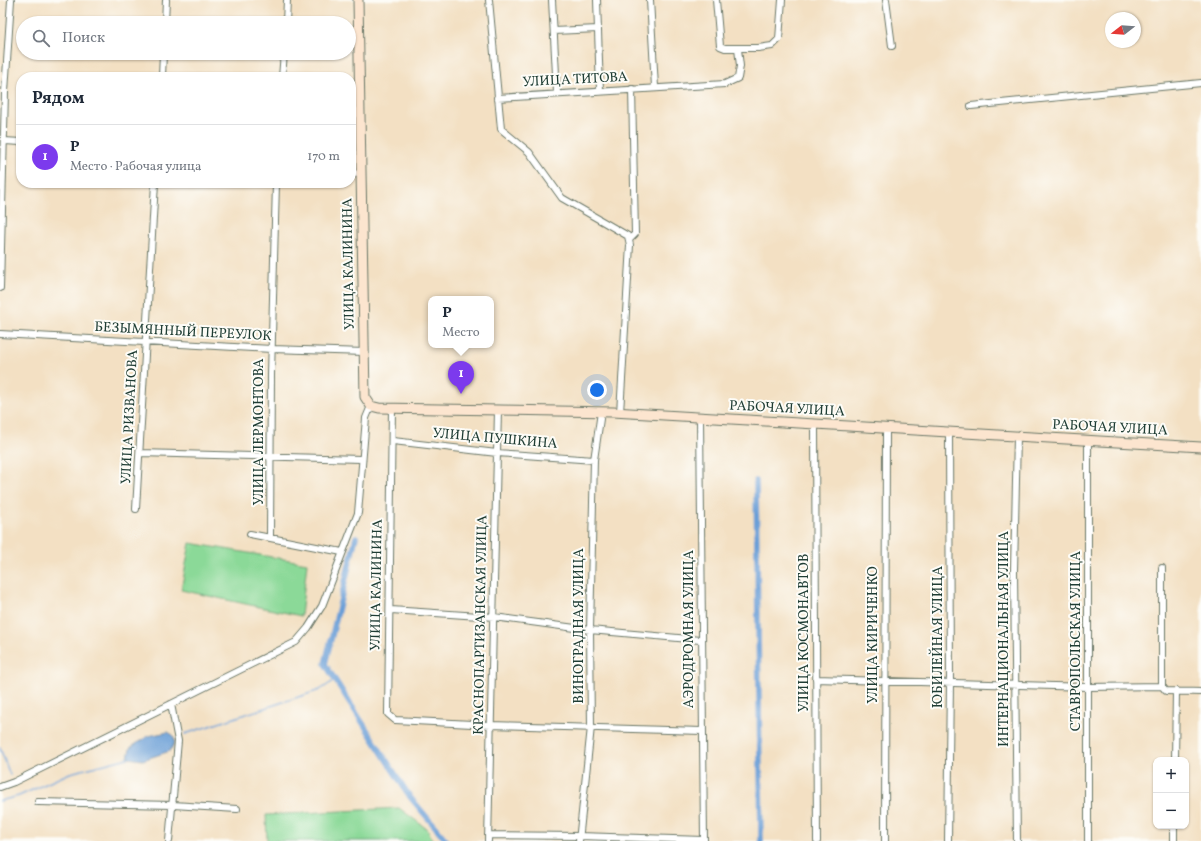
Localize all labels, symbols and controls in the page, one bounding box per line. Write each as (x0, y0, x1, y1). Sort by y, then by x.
north arrow (1105, 12, 1141, 48)
search box (16, 16, 356, 60)
icon: search (30, 27, 52, 49)
text: Поиск (62, 28, 105, 49)
street label: УЛИЦА ТИТОВА (522, 68, 628, 92)
text: Рядом (32, 87, 85, 110)
text: Р (70, 137, 80, 158)
text: 1 (42, 148, 48, 166)
text: 170 m (307, 148, 340, 166)
text: Место · Рабочая улица (70, 158, 202, 176)
street label: УЛИЦА КАЛИНИНА (338, 198, 360, 330)
popup (428, 296, 494, 348)
text: Р (442, 303, 452, 324)
street label: БЕЗЫМЯННЫЙ ПЕРЕУЛОК (94, 317, 273, 346)
text: Место (442, 324, 480, 342)
street label: УЛИЦА РИЗВАНОВА (117, 349, 143, 485)
street label: УЛИЦА ЛЕРМОНТОВА (250, 358, 269, 506)
pin: 1 (448, 361, 474, 394)
your location (587, 380, 607, 400)
street label: РАБОЧАЯ УЛИЦА (729, 396, 845, 422)
street label: РАБОЧАЯ УЛИЦА (1052, 415, 1168, 441)
street label: УЛИЦА ПУШКИНА (432, 424, 558, 454)
street label: КРАСНОПАРТИЗАНСКАЯ УЛИЦА (470, 515, 492, 735)
street label: УЛИЦА КАЛИНИНА (366, 519, 388, 651)
street label: ИНТЕРНАЦИОНАЛЬНАЯ УЛИЦА (995, 531, 1014, 747)
street label: ВИНОГРАДНАЯ УЛИЦА (570, 548, 589, 704)
street label: АЭРОДРОМНАЯ УЛИЦА (680, 550, 699, 708)
street label: СТАВРОПОЛЬСКАЯ УЛИЦА (1067, 551, 1086, 731)
street label: УЛИЦА КОСМОНАВТОВ (795, 554, 814, 712)
street label: УЛИЦА КИРИЧЕНКО (864, 566, 883, 704)
street label: ЮБИЛЕЙНАЯ УЛИЦА (928, 566, 948, 708)
map controls (1153, 757, 1189, 829)
button: + (1153, 757, 1189, 793)
button: − (1153, 793, 1189, 829)

